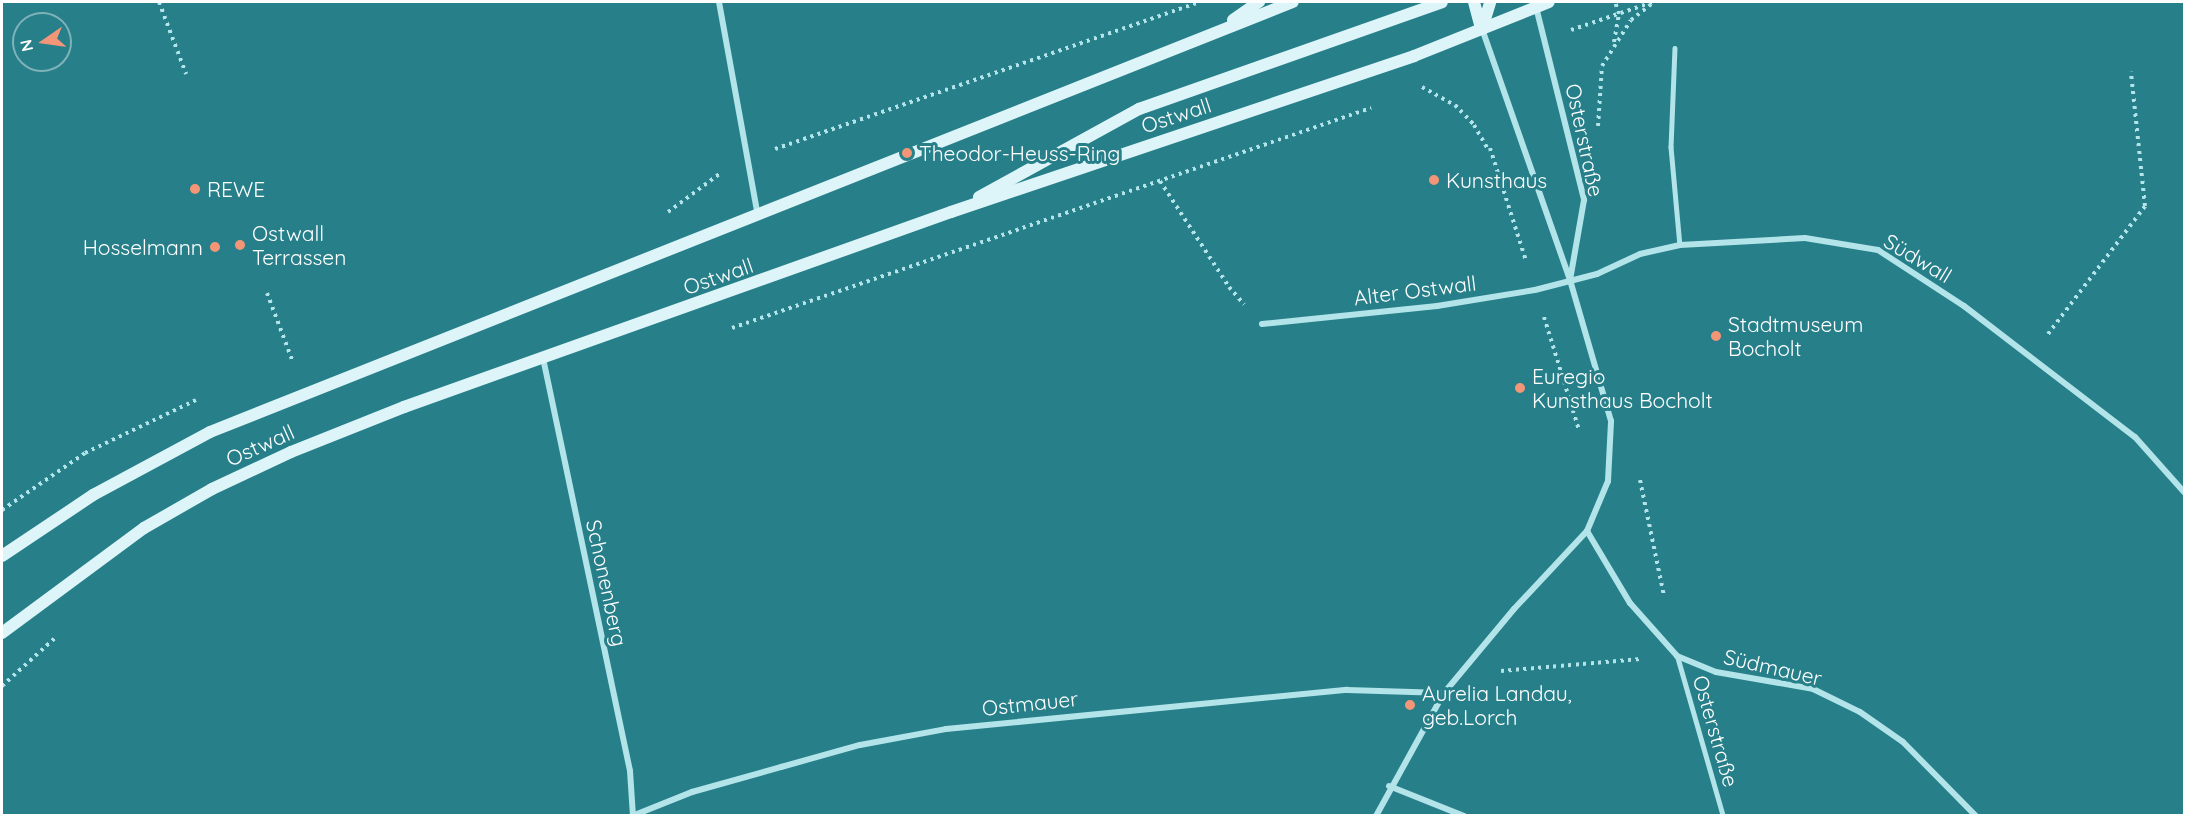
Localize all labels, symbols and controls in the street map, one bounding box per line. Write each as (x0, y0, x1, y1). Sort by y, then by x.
north arrow (12, 12, 72, 72)
text: N (15, 38, 37, 54)
street label: Osterstraße (1561, 81, 1609, 199)
street label: Ostwall (1138, 92, 1214, 138)
place label: Theodor-Heuss-Ring (919, 140, 1120, 166)
marker: Theodor-Heuss-Ring (900, 146, 914, 160)
place label: Kunsthaus (1446, 167, 1547, 193)
marker: Kunsthaus (1427, 173, 1441, 187)
place label: REWE (207, 176, 265, 202)
marker: REWE (188, 182, 202, 196)
place label: Ostwall Terrassen (252, 220, 346, 270)
street label: Südwall (1879, 228, 1957, 288)
place label: Hosselmann (83, 234, 203, 260)
marker: Ostwall Terrassen (233, 238, 247, 252)
marker: Hosselmann (208, 240, 222, 254)
street label: Ostwall (680, 252, 756, 300)
street label: Alter Ostwall (1352, 270, 1478, 310)
place label: Stadtmuseum Bocholt (1728, 311, 1863, 361)
marker: Stadtmuseum Bocholt (1709, 329, 1723, 343)
place label: Euregio Kunsthaus Bocholt (1532, 363, 1713, 413)
marker: Euregio Kunsthaus Bocholt (1513, 381, 1527, 395)
street label: Ostwall (222, 419, 298, 471)
street label: Schonenberg (581, 517, 633, 649)
street label: Südmauer (1721, 643, 1825, 691)
street label: Osterstraße (1688, 672, 1744, 790)
place label: Aurelia Landau, geb.Lorch (1422, 680, 1572, 730)
street label: Ostmauer (981, 685, 1079, 721)
marker: Aurelia Landau, geb.Lorch (1403, 698, 1417, 712)

